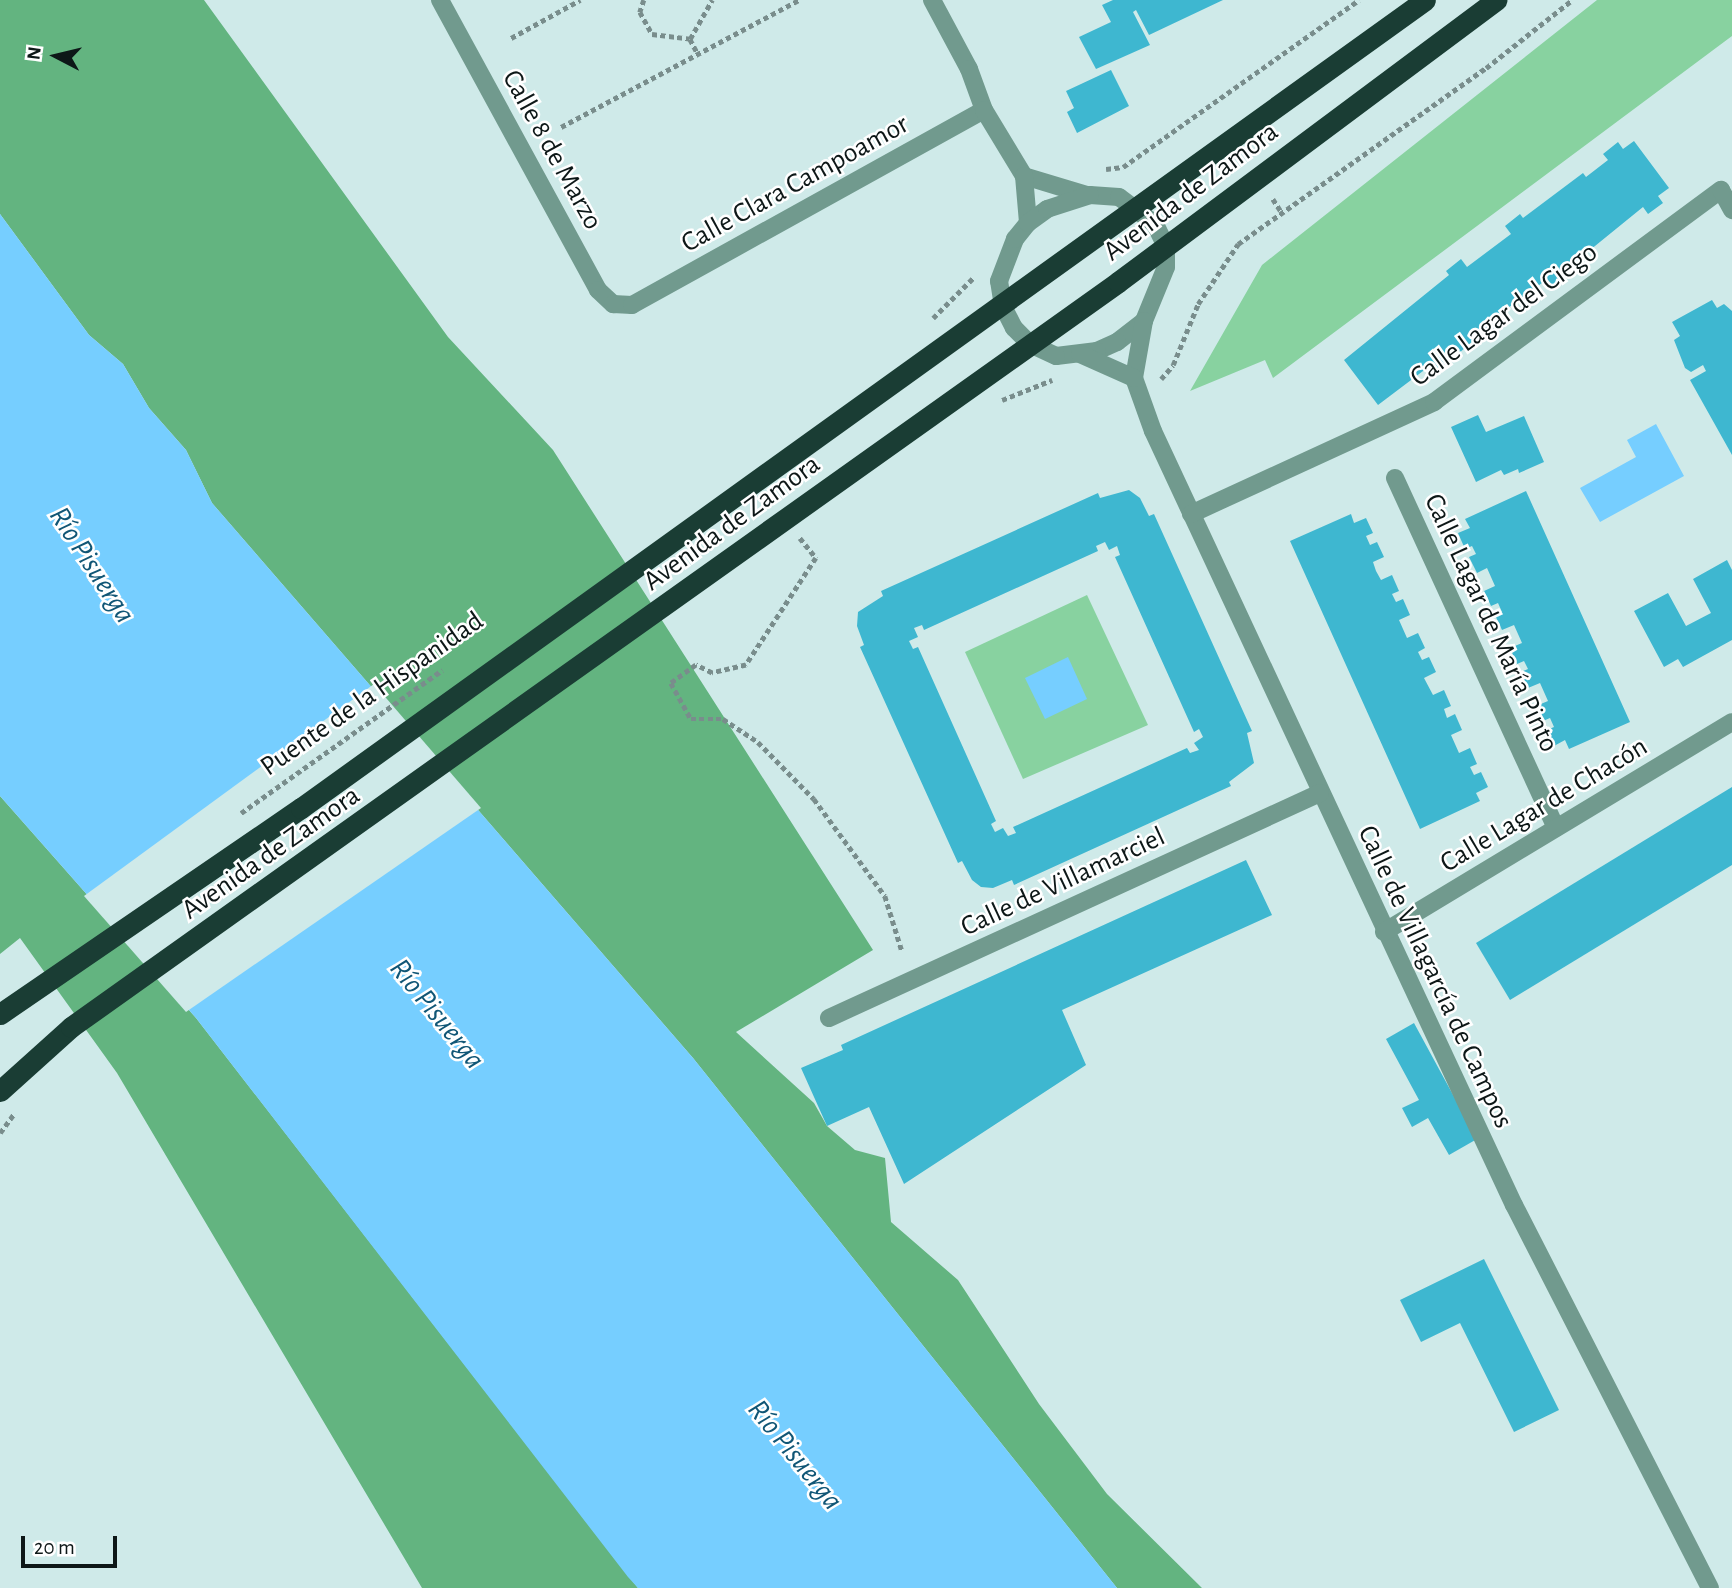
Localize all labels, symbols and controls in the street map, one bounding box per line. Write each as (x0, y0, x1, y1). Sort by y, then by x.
north arrow (21, 21, 91, 91)
text: N (24, 46, 45, 61)
street label: Calle 8 de Marzo (494, 64, 610, 236)
street label: Calle Clara Campoamor (676, 108, 914, 260)
street label: Avenida de Zamora (1097, 115, 1285, 269)
street label: Calle Lagar del Ciego (1404, 236, 1604, 394)
street label: Avenida de Zamora (637, 448, 827, 598)
street label: Calle Lagar de María Pinto (1416, 489, 1566, 757)
water label: Río Pisuerga (41, 500, 143, 630)
street label: Puente de la Hispanidad (254, 604, 490, 784)
street label: Calle Lagar de Chacón (1434, 730, 1654, 880)
street label: Avenida de Zamora (175, 779, 367, 927)
street label: Calle de Villamarciel (956, 820, 1170, 944)
street label: Calle de Villagarcía de Campos (1350, 820, 1520, 1134)
water label: Río Pisuerga (382, 951, 492, 1077)
water label: Río Pisuerga (740, 1392, 850, 1518)
scale bar (24, 1522, 121, 1566)
text: 20 m (34, 1537, 75, 1558)

